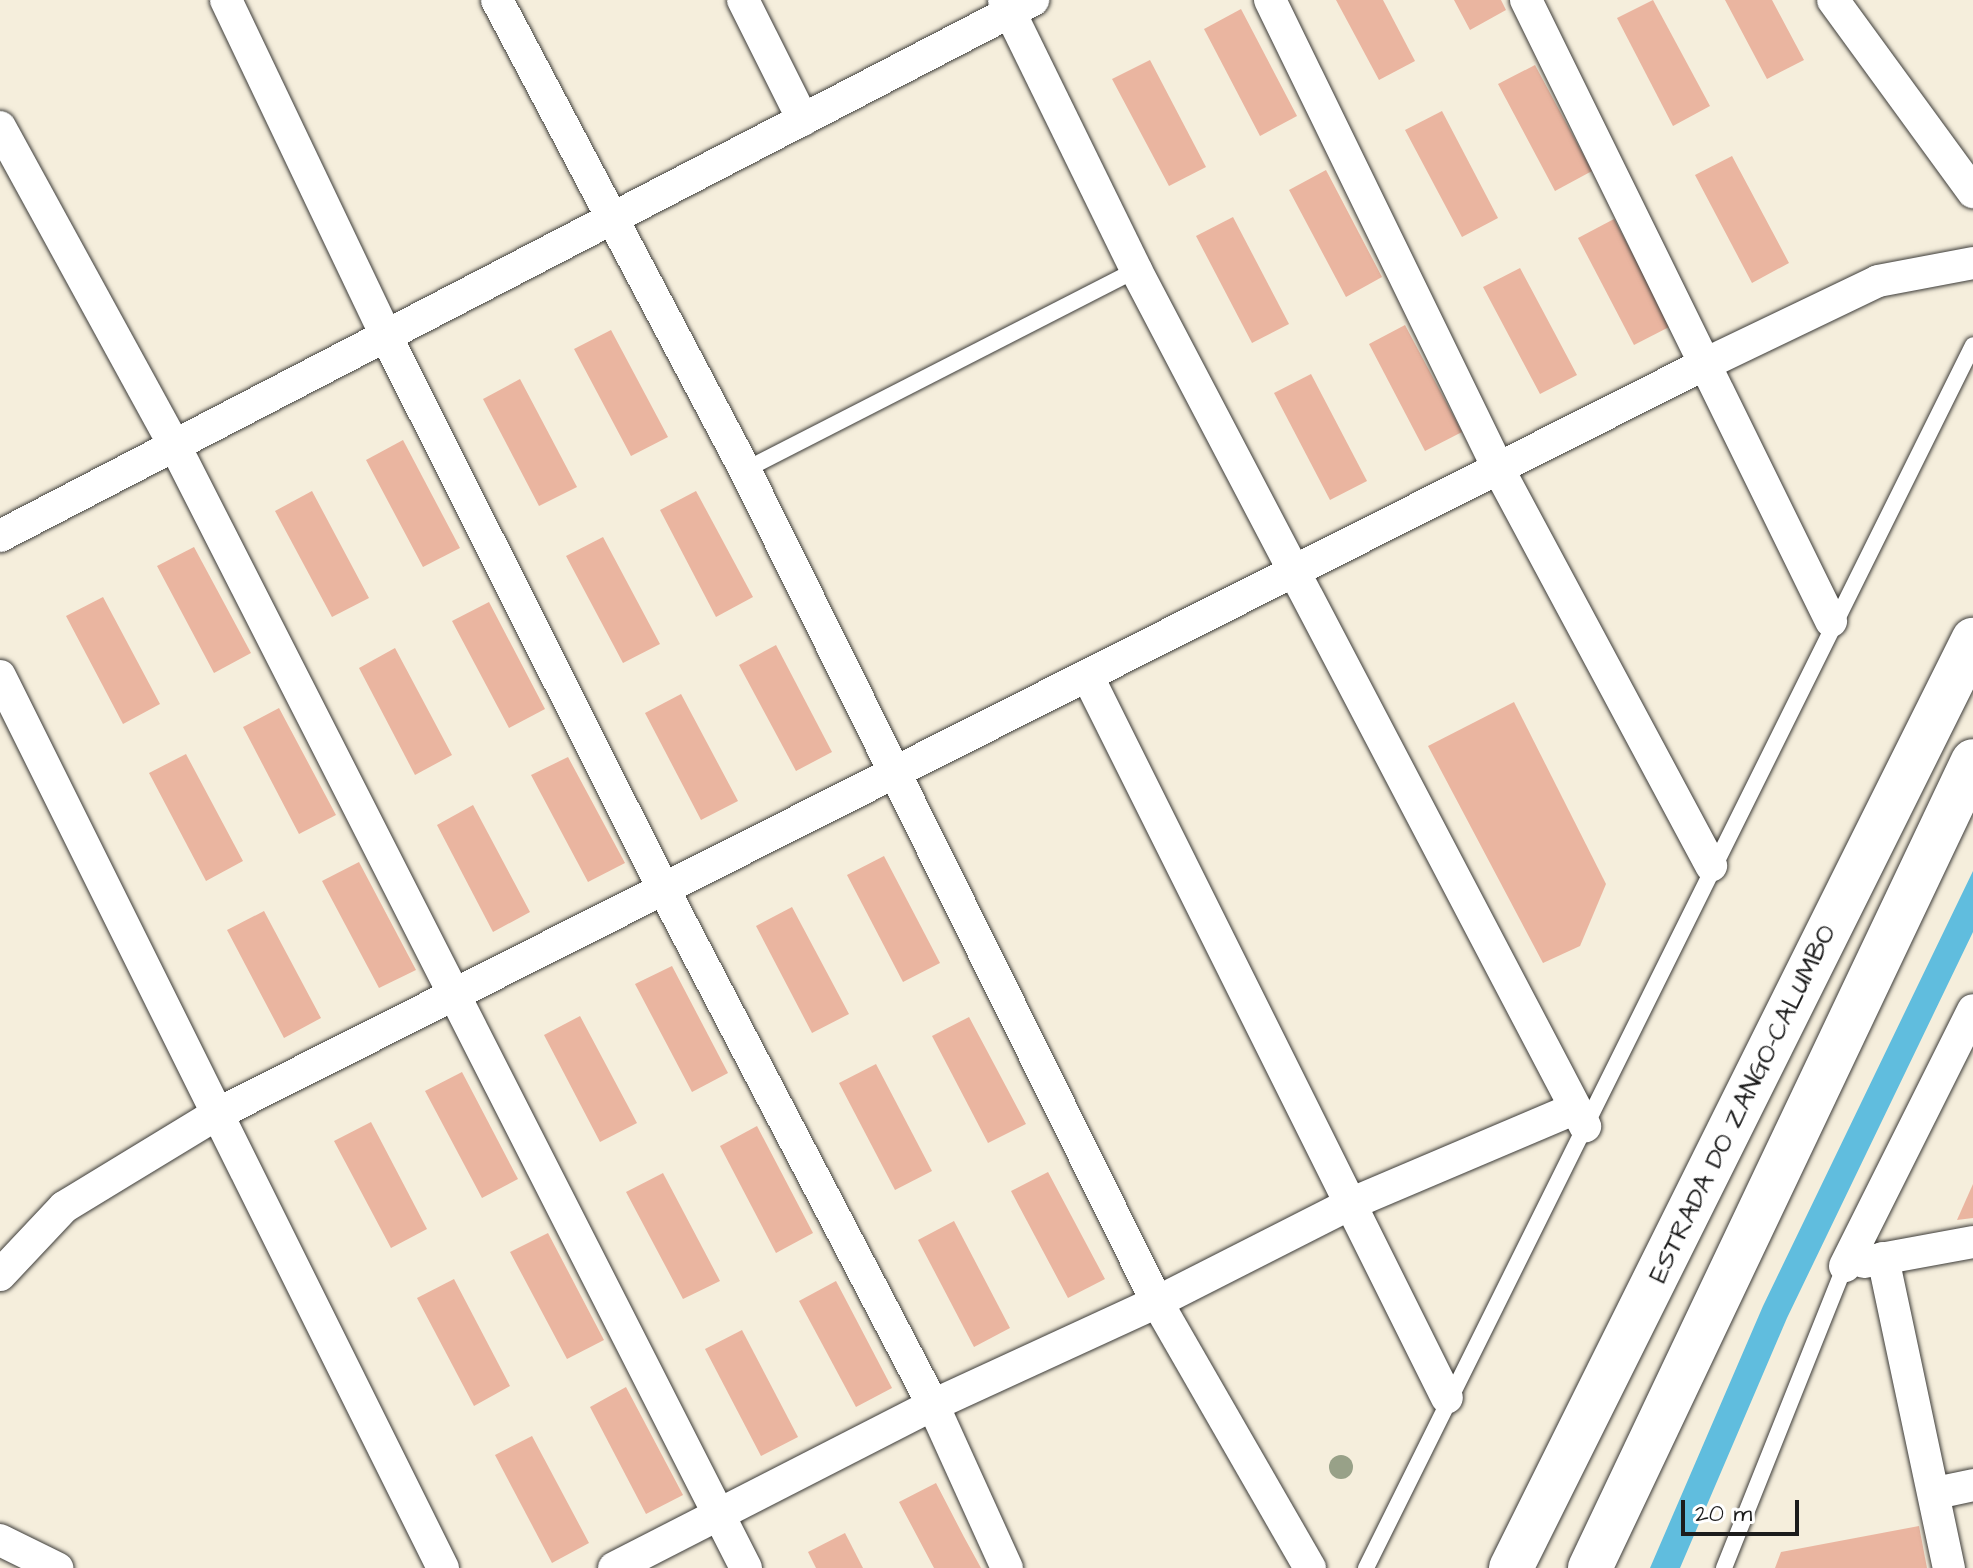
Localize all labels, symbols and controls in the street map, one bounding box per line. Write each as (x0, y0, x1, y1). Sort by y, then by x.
street label: ESTRADA DO ZANGO-CALUMBO (1643, 920, 1843, 1288)
scale bar (1685, 1484, 1803, 1534)
text: 20 m (1695, 1497, 1752, 1531)

